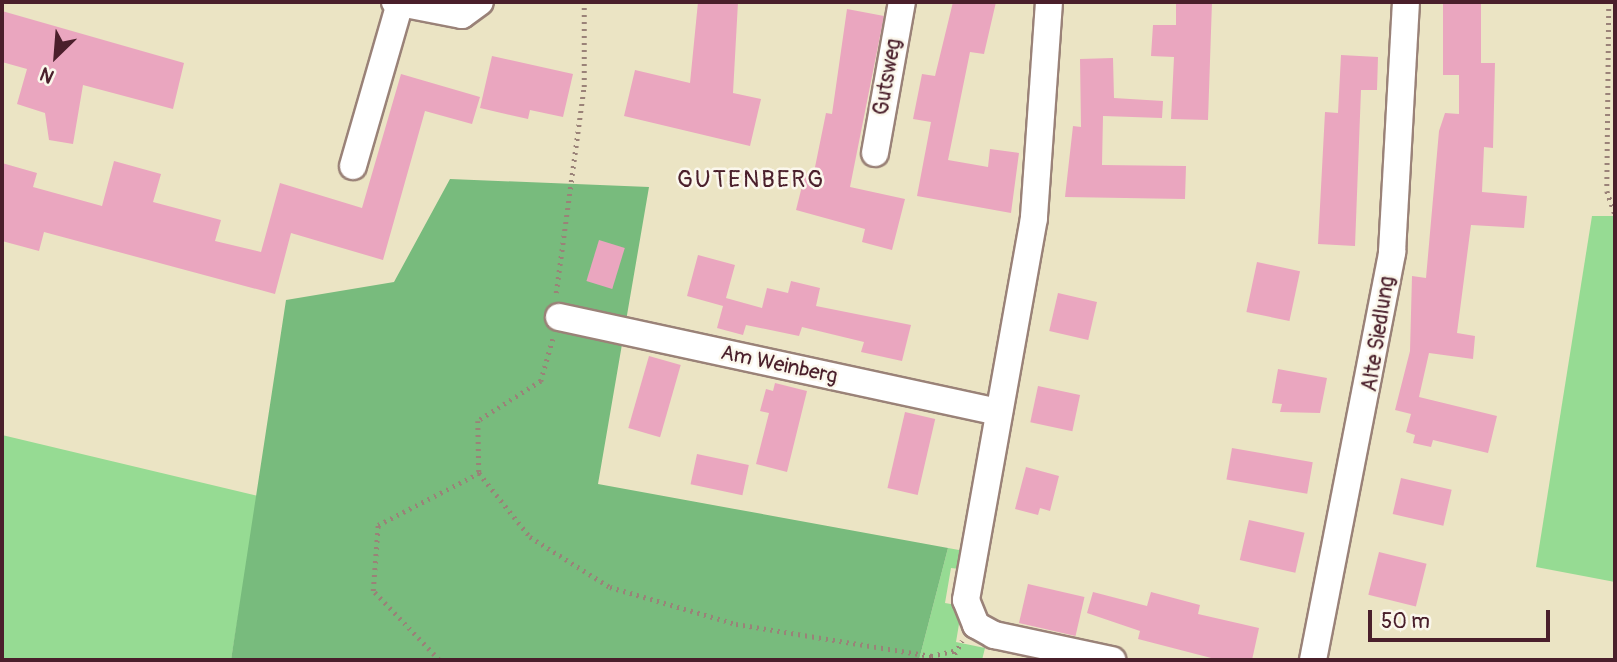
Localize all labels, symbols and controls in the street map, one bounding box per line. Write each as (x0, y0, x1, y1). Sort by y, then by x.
north arrow (21, 21, 91, 91)
street label: Gutsweg (869, 37, 907, 117)
text: N (36, 61, 58, 89)
district label: GUTENBERG (678, 166, 824, 194)
street label: Alte Siedlung (1357, 274, 1401, 394)
street label: Am Weinberg (718, 340, 840, 390)
scale bar (1372, 596, 1554, 640)
text: 50 m (1381, 608, 1430, 635)

